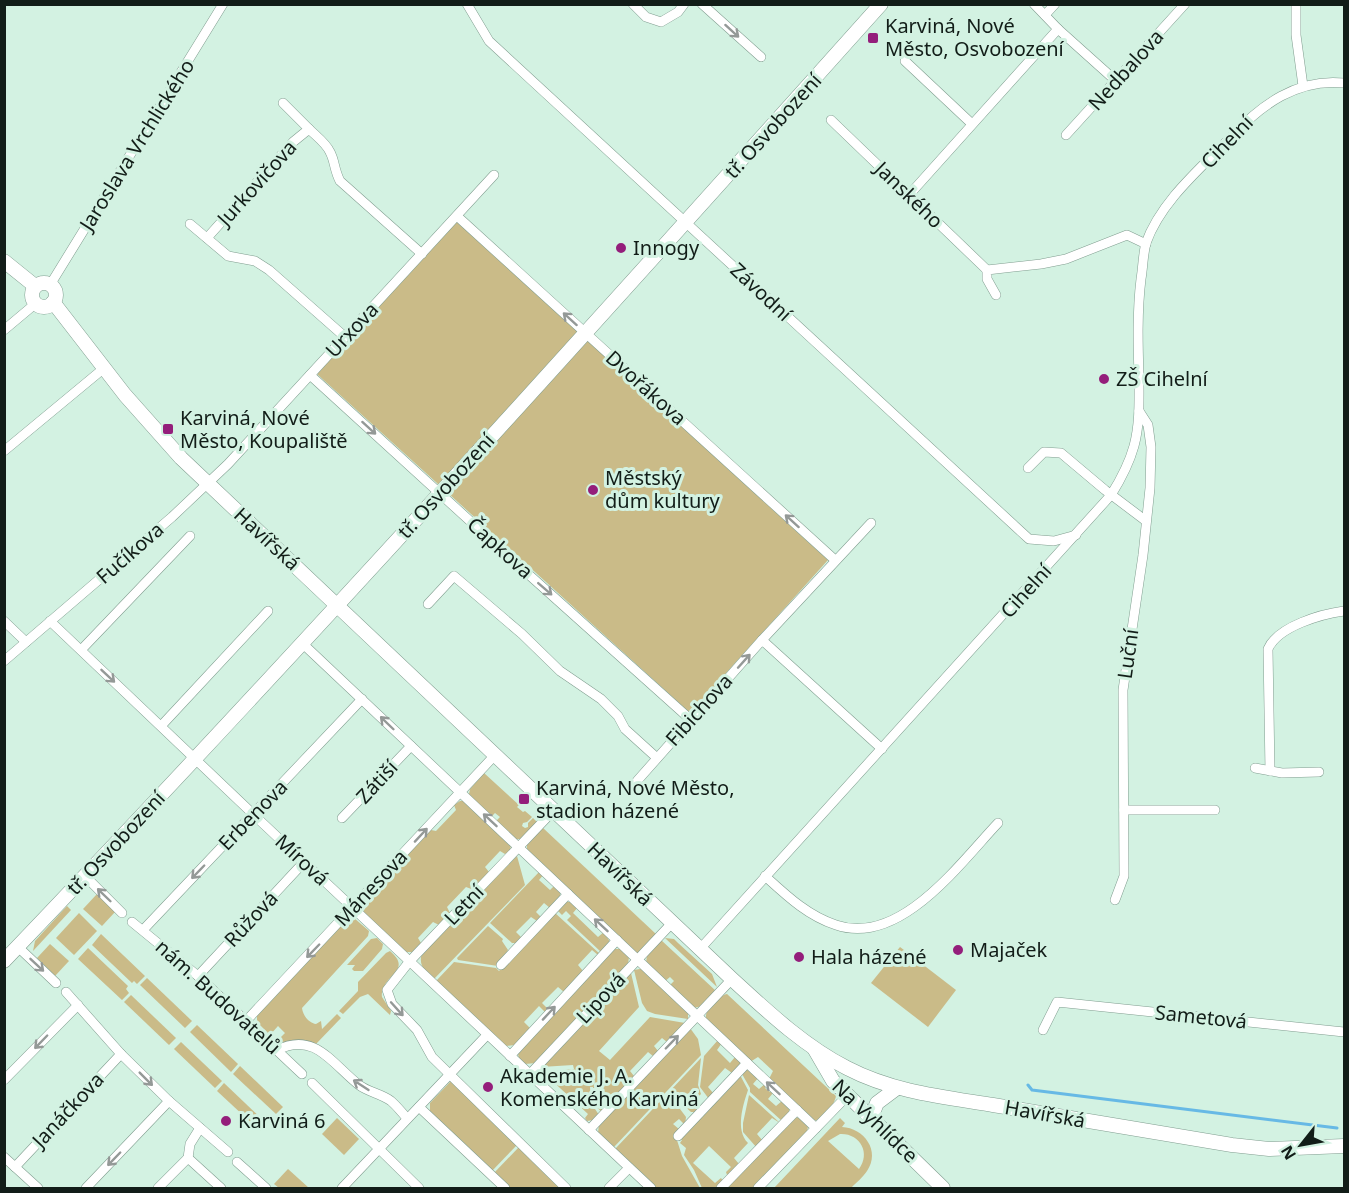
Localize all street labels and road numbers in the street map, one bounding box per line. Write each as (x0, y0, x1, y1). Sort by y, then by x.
street label: Nedbalova (1082, 23, 1169, 116)
street label: Jaroslava Vrchlického (72, 54, 200, 237)
street label: tř. Osvobození (718, 67, 828, 184)
street label: Cihelní (1195, 109, 1259, 174)
street label: Jurkovičova (210, 134, 302, 233)
street label: Janského (868, 154, 949, 234)
street label: Závodní (725, 256, 798, 328)
street label: Urxova (319, 296, 384, 363)
street label: Dvořákova (600, 344, 692, 431)
street label: tř. Osvobození (391, 427, 501, 544)
street label: Havířská (228, 501, 306, 576)
street label: Čapkova (462, 511, 539, 584)
street label: Fučíkova (90, 516, 169, 589)
street label: Cihelní (994, 557, 1058, 624)
street label: Luční (1111, 626, 1144, 681)
street label: Fibichova (659, 668, 738, 751)
street label: Zátiší (350, 754, 404, 809)
street label: Erbenova (212, 773, 293, 856)
street label: tř. Osvobození (61, 784, 171, 900)
street label: Mírová (270, 828, 335, 891)
street label: Havířská (582, 836, 659, 912)
street label: Mánesova (328, 843, 413, 932)
street label: Letní (438, 878, 490, 931)
street label: Růžová (218, 885, 283, 952)
street label: nám. Budovatelů (150, 933, 287, 1060)
street label: Lipová (570, 966, 631, 1029)
street label: Sametová (1154, 998, 1248, 1035)
street label: Janáčkova (24, 1066, 109, 1155)
street label: Na Vyhlídce (827, 1073, 924, 1168)
street label: Havířská (1003, 1093, 1087, 1134)

